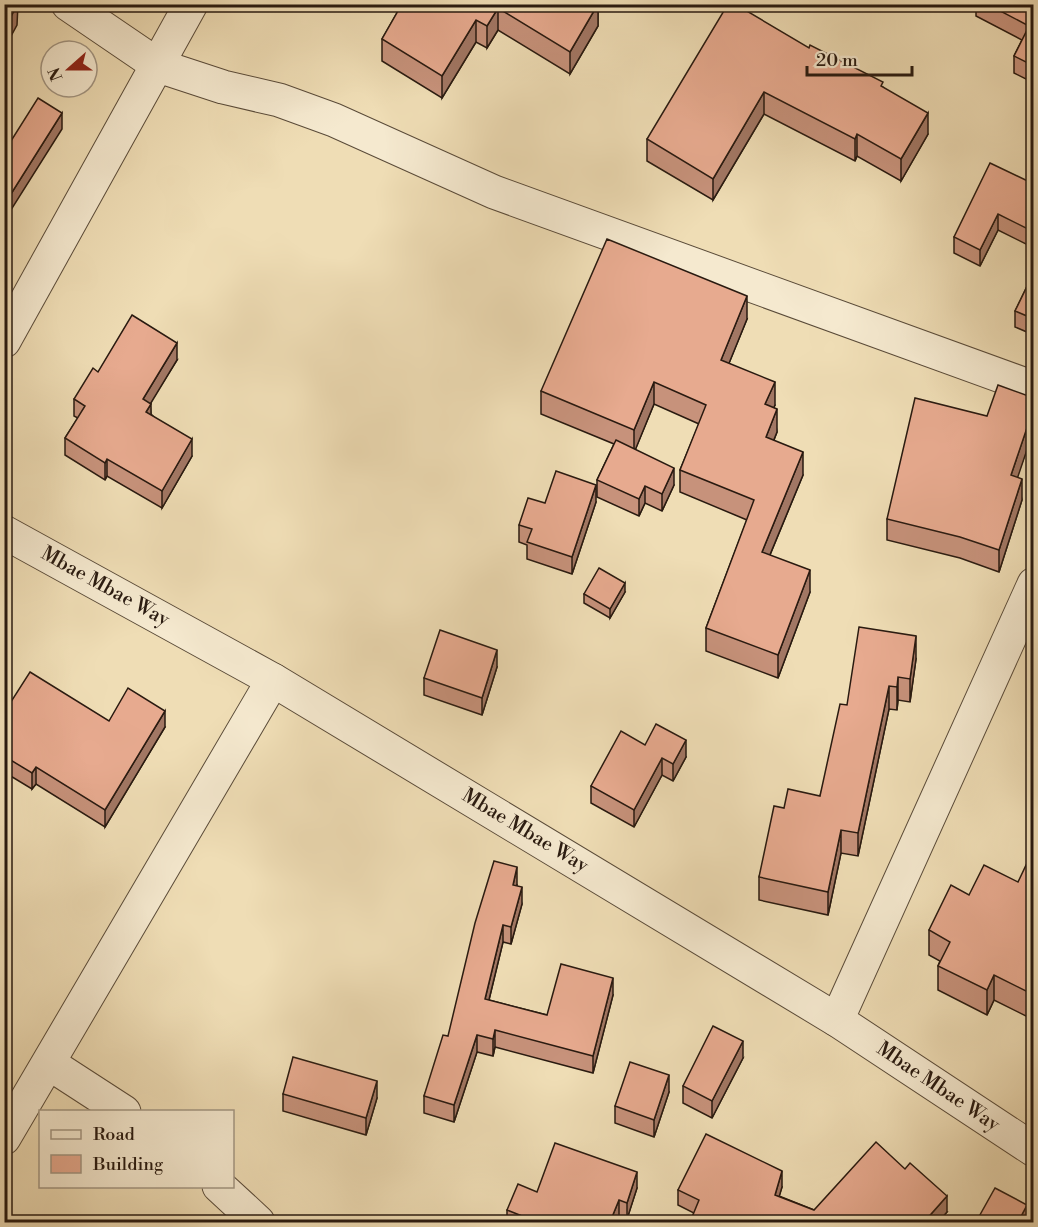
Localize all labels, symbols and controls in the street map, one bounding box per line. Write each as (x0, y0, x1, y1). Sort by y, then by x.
north arrow (39, 39, 99, 99)
scale bar (807, 39, 912, 77)
text: 20 m (816, 49, 858, 72)
text: N (44, 64, 68, 84)
street label: Mbae Mbae Way (36, 541, 174, 633)
street label: Mbae Mbae Way (457, 783, 593, 879)
street label: Mbae Mbae Way (872, 1037, 1005, 1138)
legend (39, 1110, 234, 1188)
text: Road (93, 1123, 136, 1146)
text: Building (92, 1153, 164, 1176)

